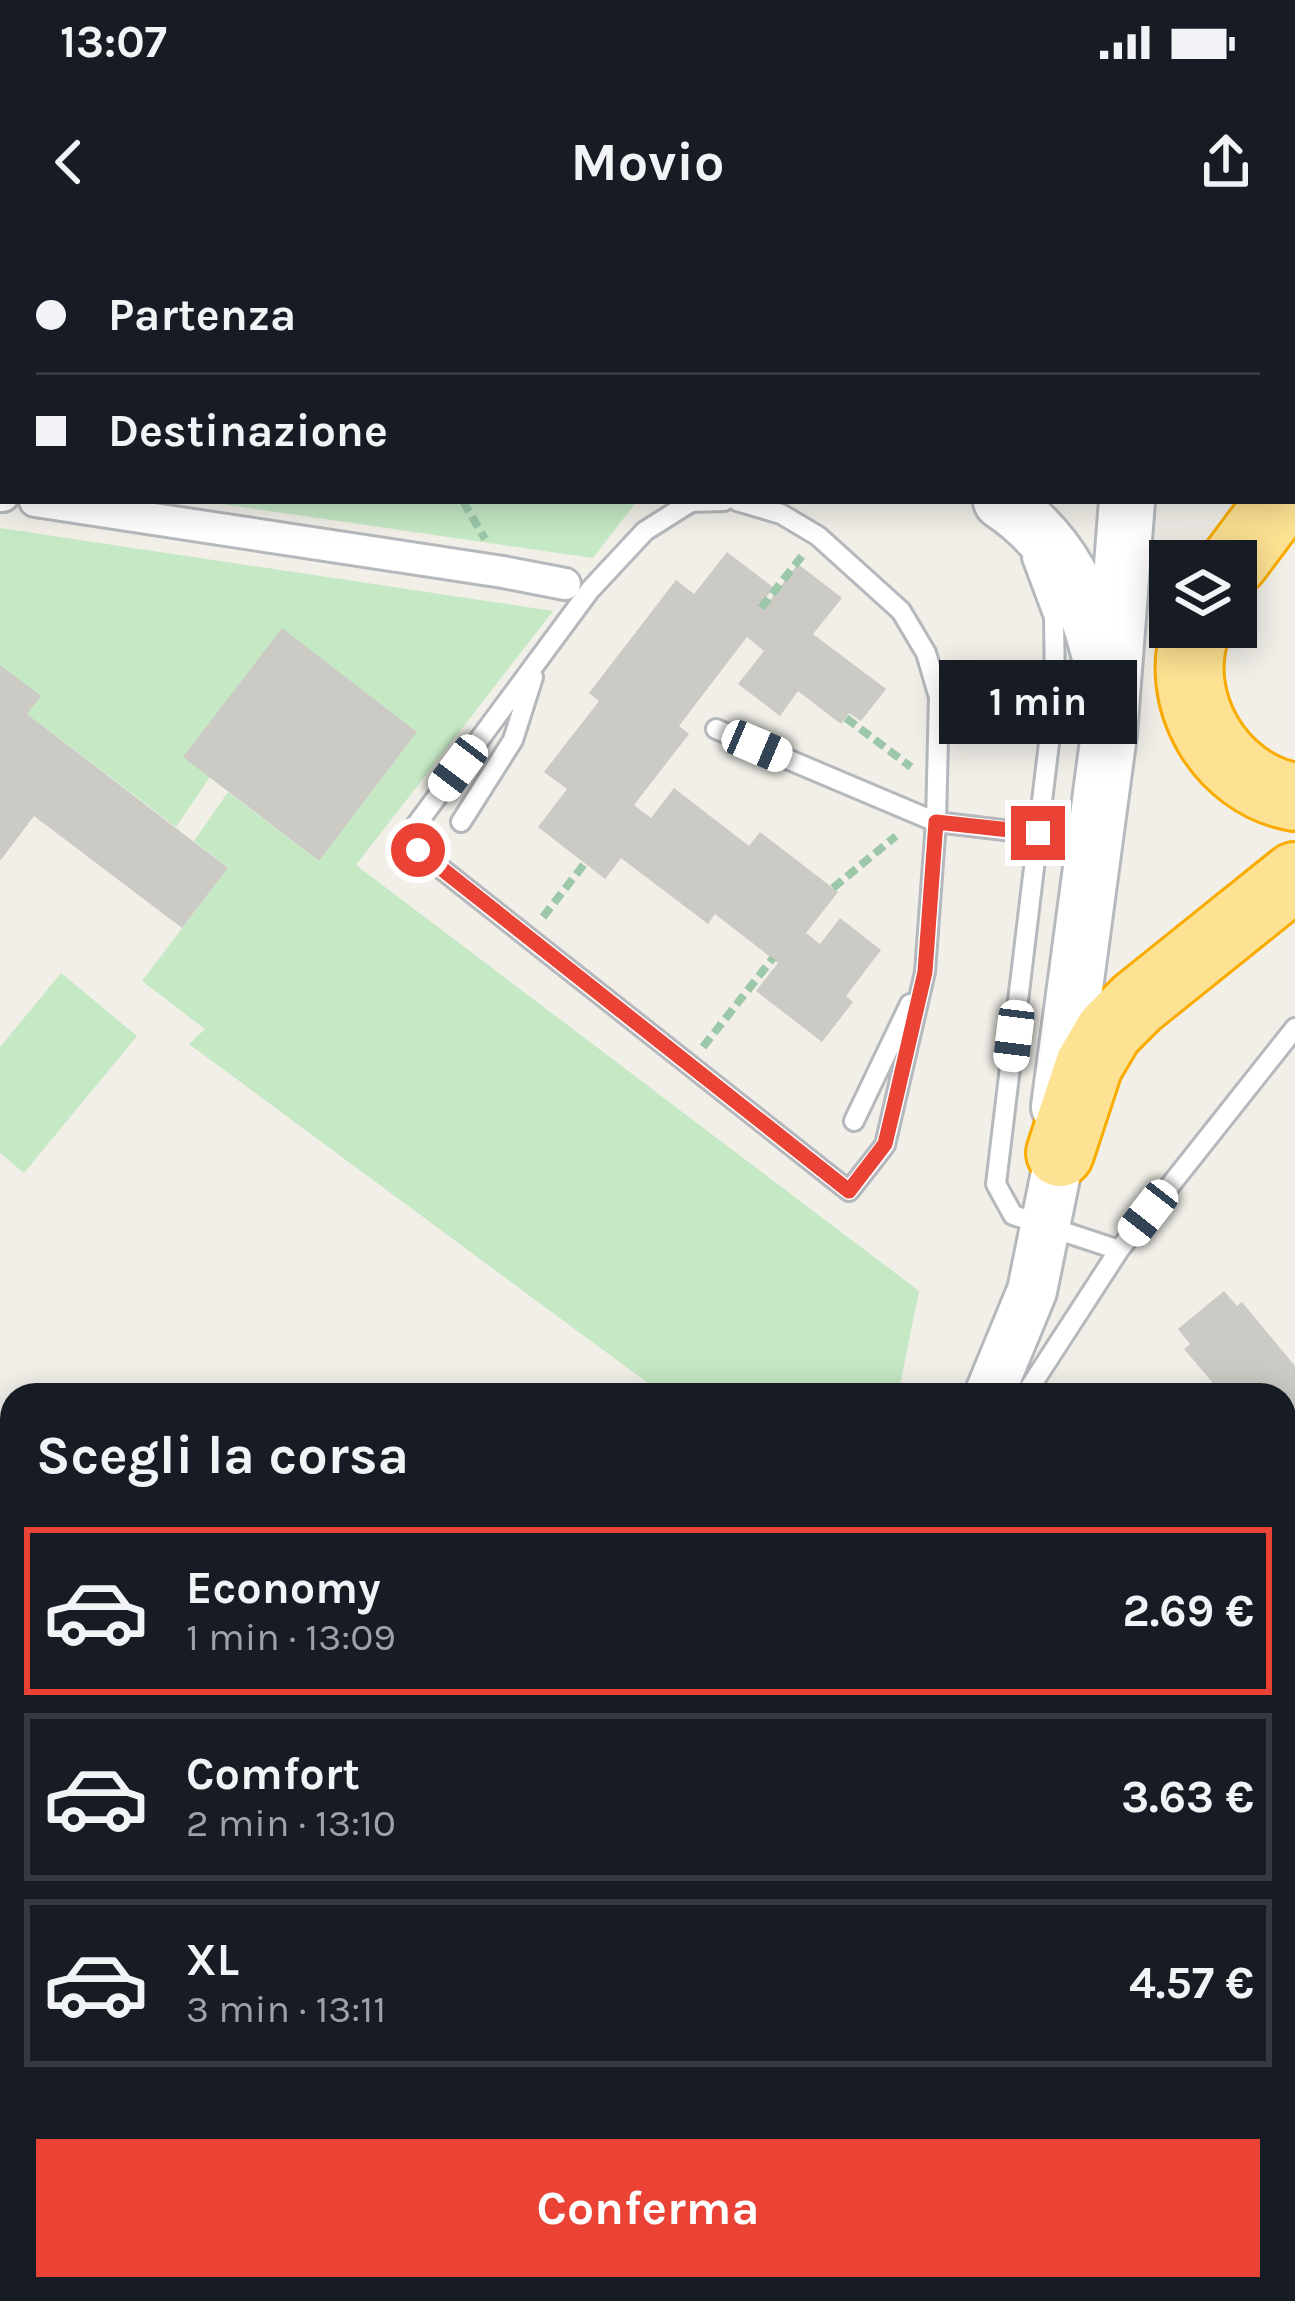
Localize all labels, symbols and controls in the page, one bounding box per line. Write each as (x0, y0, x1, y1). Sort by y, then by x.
text: 13:07 (60, 16, 167, 68)
icon: back (36, 129, 102, 195)
icon: share (1193, 129, 1259, 195)
text: Movio (570, 130, 725, 194)
text: Partenza (108, 289, 296, 341)
text: Destinazione (108, 405, 388, 457)
map controls (1149, 540, 1257, 648)
button: layers (1149, 540, 1257, 648)
callout: 1 min (939, 659, 1137, 743)
text: 1 min (989, 679, 1087, 725)
car (717, 715, 797, 777)
car (422, 728, 494, 808)
route end (1011, 806, 1065, 860)
route start (391, 823, 445, 877)
car (992, 998, 1036, 1074)
car (1112, 1174, 1184, 1252)
text: Scegli la corsa (36, 1423, 409, 1487)
icon: car (42, 1557, 150, 1665)
text: Economy (186, 1562, 381, 1614)
text: 2.69 € (1122, 1585, 1254, 1637)
text: 1 min · 13:09 (186, 1614, 396, 1660)
icon: car (42, 1743, 150, 1851)
text: Comfort (186, 1748, 360, 1800)
text: 3.63 € (1121, 1771, 1254, 1823)
text: 2 min · 13:10 (186, 1800, 396, 1846)
icon: car (42, 1929, 150, 2037)
text: XL (186, 1934, 239, 1986)
text: 4.57 € (1129, 1957, 1254, 2009)
text: 3 min · 13:11 (186, 1986, 386, 2032)
button: Conferma (36, 2139, 1260, 2277)

